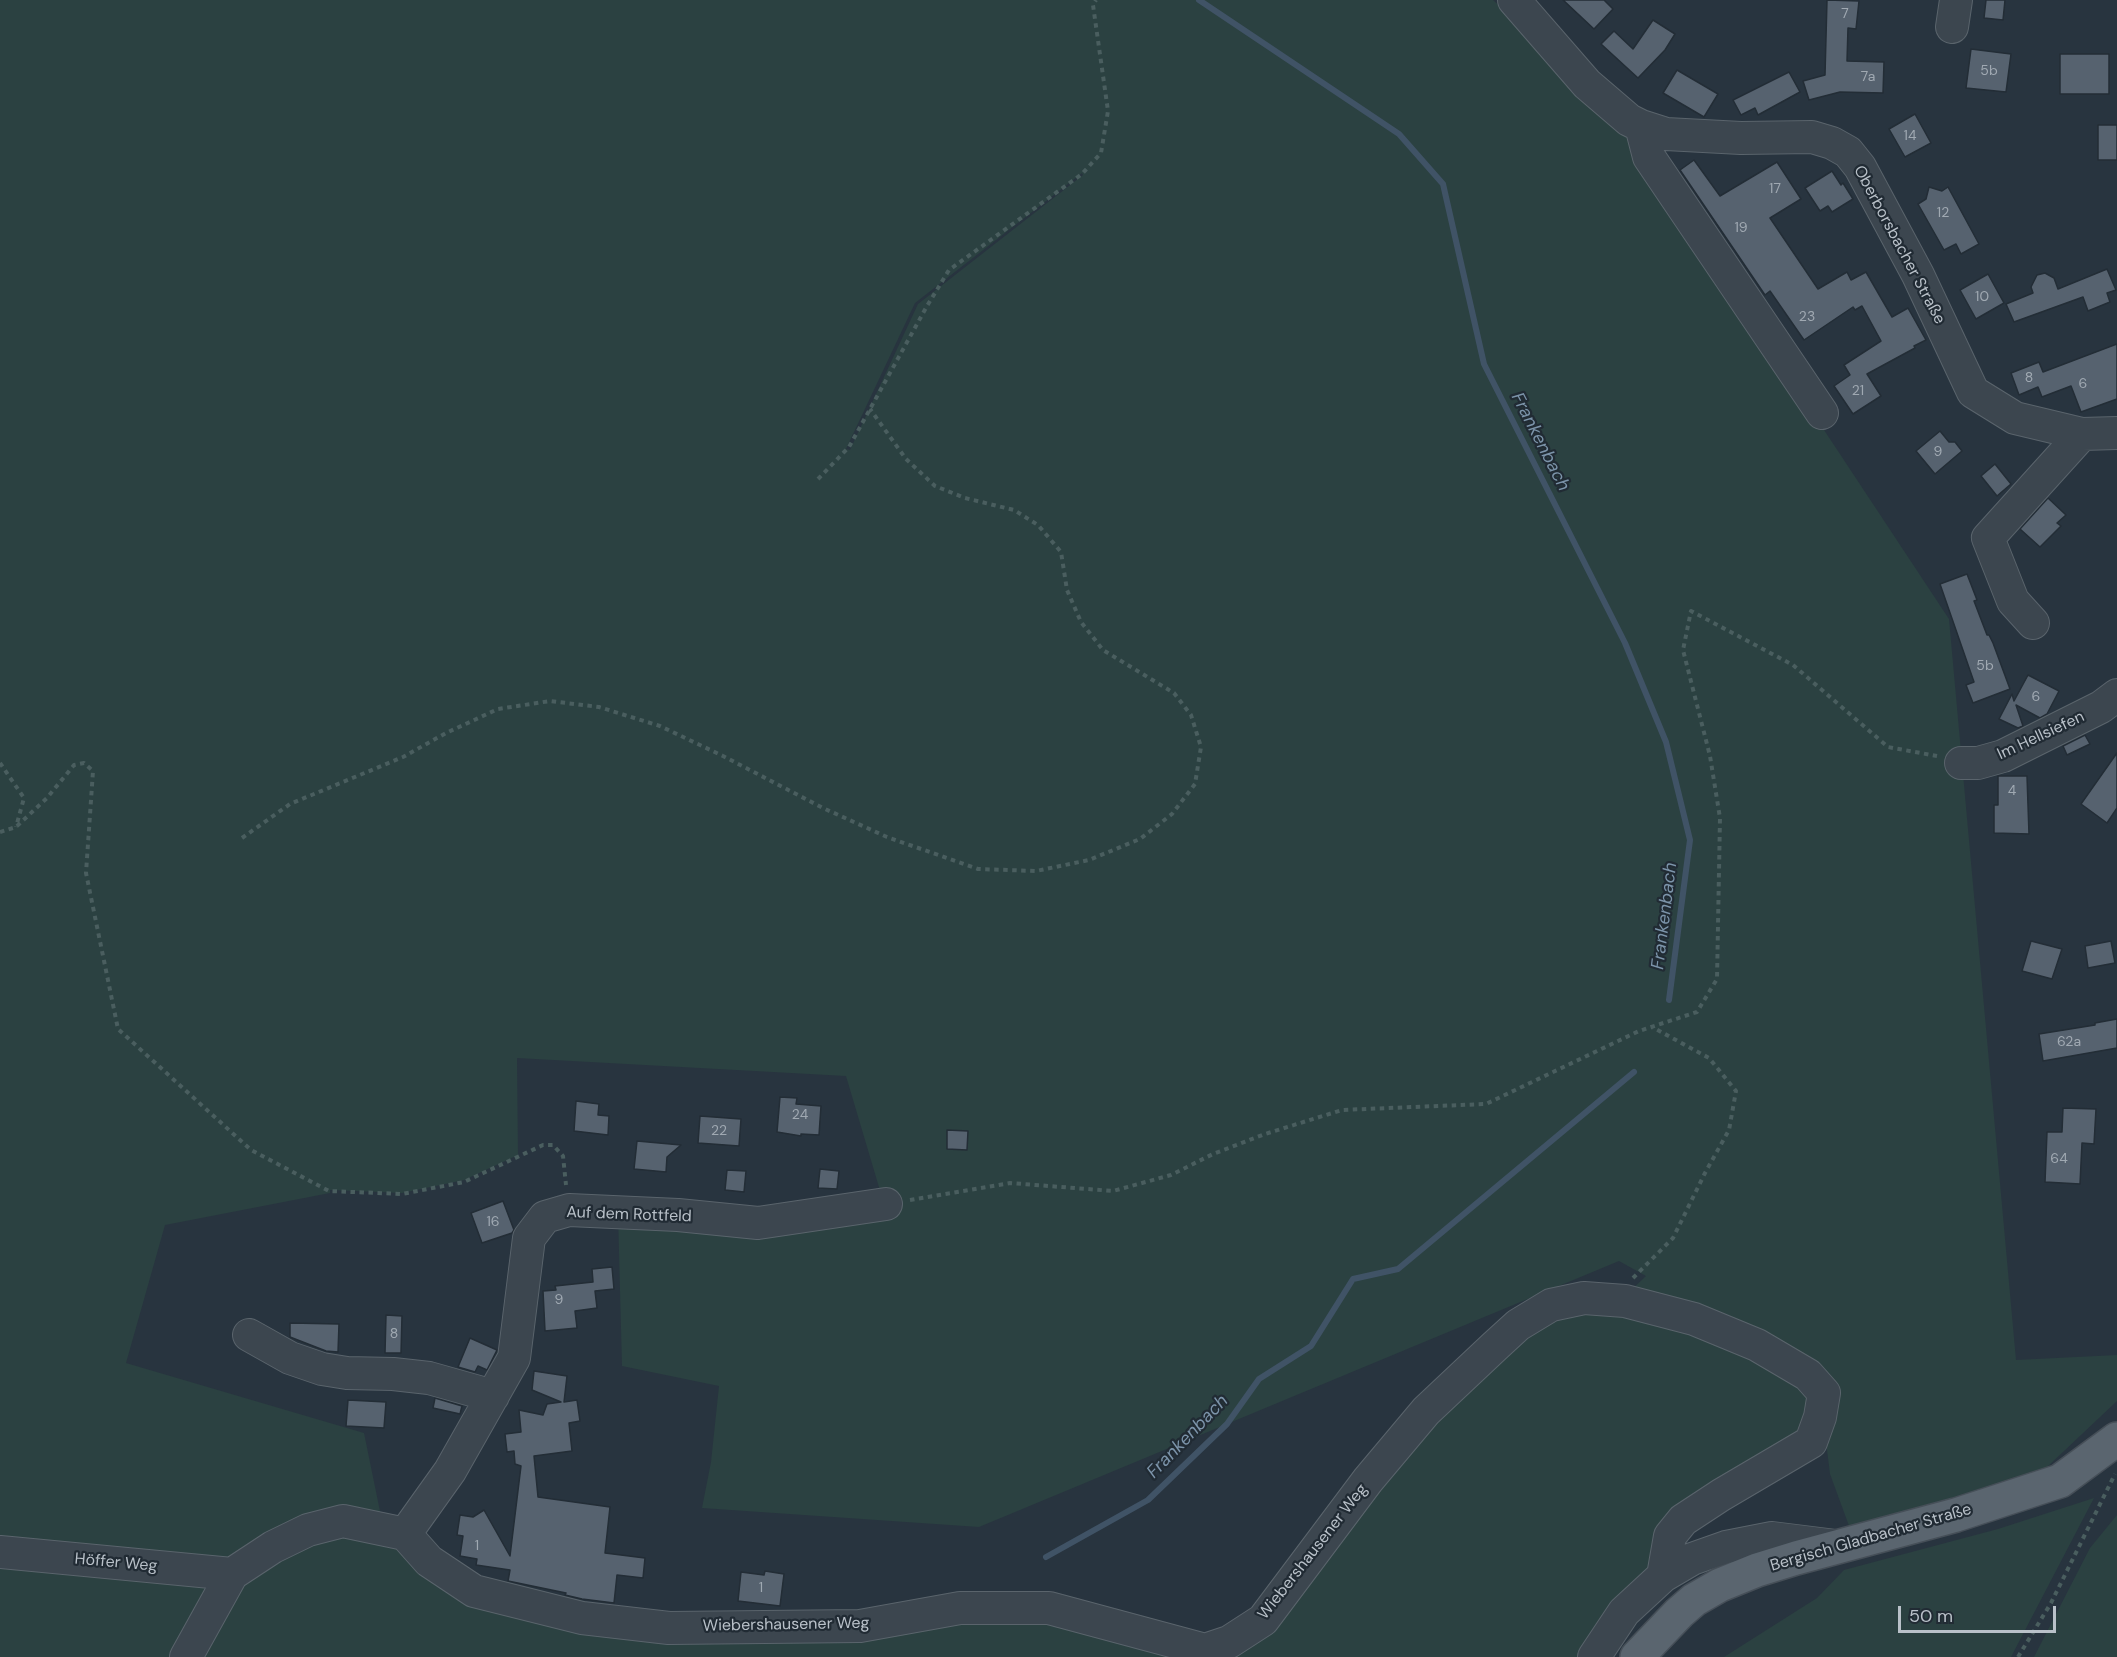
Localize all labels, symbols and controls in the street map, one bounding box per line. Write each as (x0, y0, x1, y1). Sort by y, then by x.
house number: 7 (1841, 6, 1849, 22)
house number: 5b (1980, 63, 1998, 79)
house number: 7a (1861, 69, 1875, 85)
house number: 14 (1904, 128, 1916, 144)
street label: Oberborsbacher Straße (1849, 162, 1949, 328)
house number: 17 (1769, 181, 1781, 197)
house number: 12 (1937, 205, 1949, 221)
house number: 19 (1734, 220, 1748, 236)
house number: 10 (1975, 289, 1989, 305)
house number: 23 (1799, 309, 1815, 325)
house number: 8 (2025, 370, 2033, 386)
house number: 6 (2079, 376, 2087, 392)
house number: 21 (1852, 383, 1864, 399)
water label: Frankenbach (1506, 389, 1574, 495)
house number: 9 (1934, 444, 1942, 460)
house number: 5b (1976, 658, 1994, 674)
house number: 6 (2032, 689, 2040, 705)
street label: Im Hellsiefen (1994, 707, 2088, 765)
house number: 4 (2008, 783, 2016, 799)
water label: Frankenbach (1648, 861, 1682, 971)
house number: 62a (2057, 1034, 2081, 1050)
house number: 24 (792, 1107, 808, 1123)
house number: 22 (711, 1123, 727, 1139)
house number: 64 (2050, 1151, 2068, 1167)
street label: Auf dem Rottfeld (566, 1203, 692, 1227)
house number: 16 (486, 1214, 500, 1230)
house number: 9 (555, 1292, 563, 1308)
house number: 8 (390, 1326, 398, 1342)
water label: Frankenbach (1143, 1391, 1233, 1483)
street label: Wiebershausener Weg (1254, 1480, 1372, 1624)
street label: Bergisch Gladbacher Straße (1768, 1500, 1974, 1576)
house number: 1 (475, 1538, 479, 1554)
street label: Höffer Weg (74, 1550, 158, 1576)
house number: 1 (759, 1580, 763, 1596)
scale bar (1901, 1594, 2058, 1632)
text: 50 m (1909, 1604, 1953, 1628)
street label: Wiebershausener Weg (702, 1614, 870, 1636)

